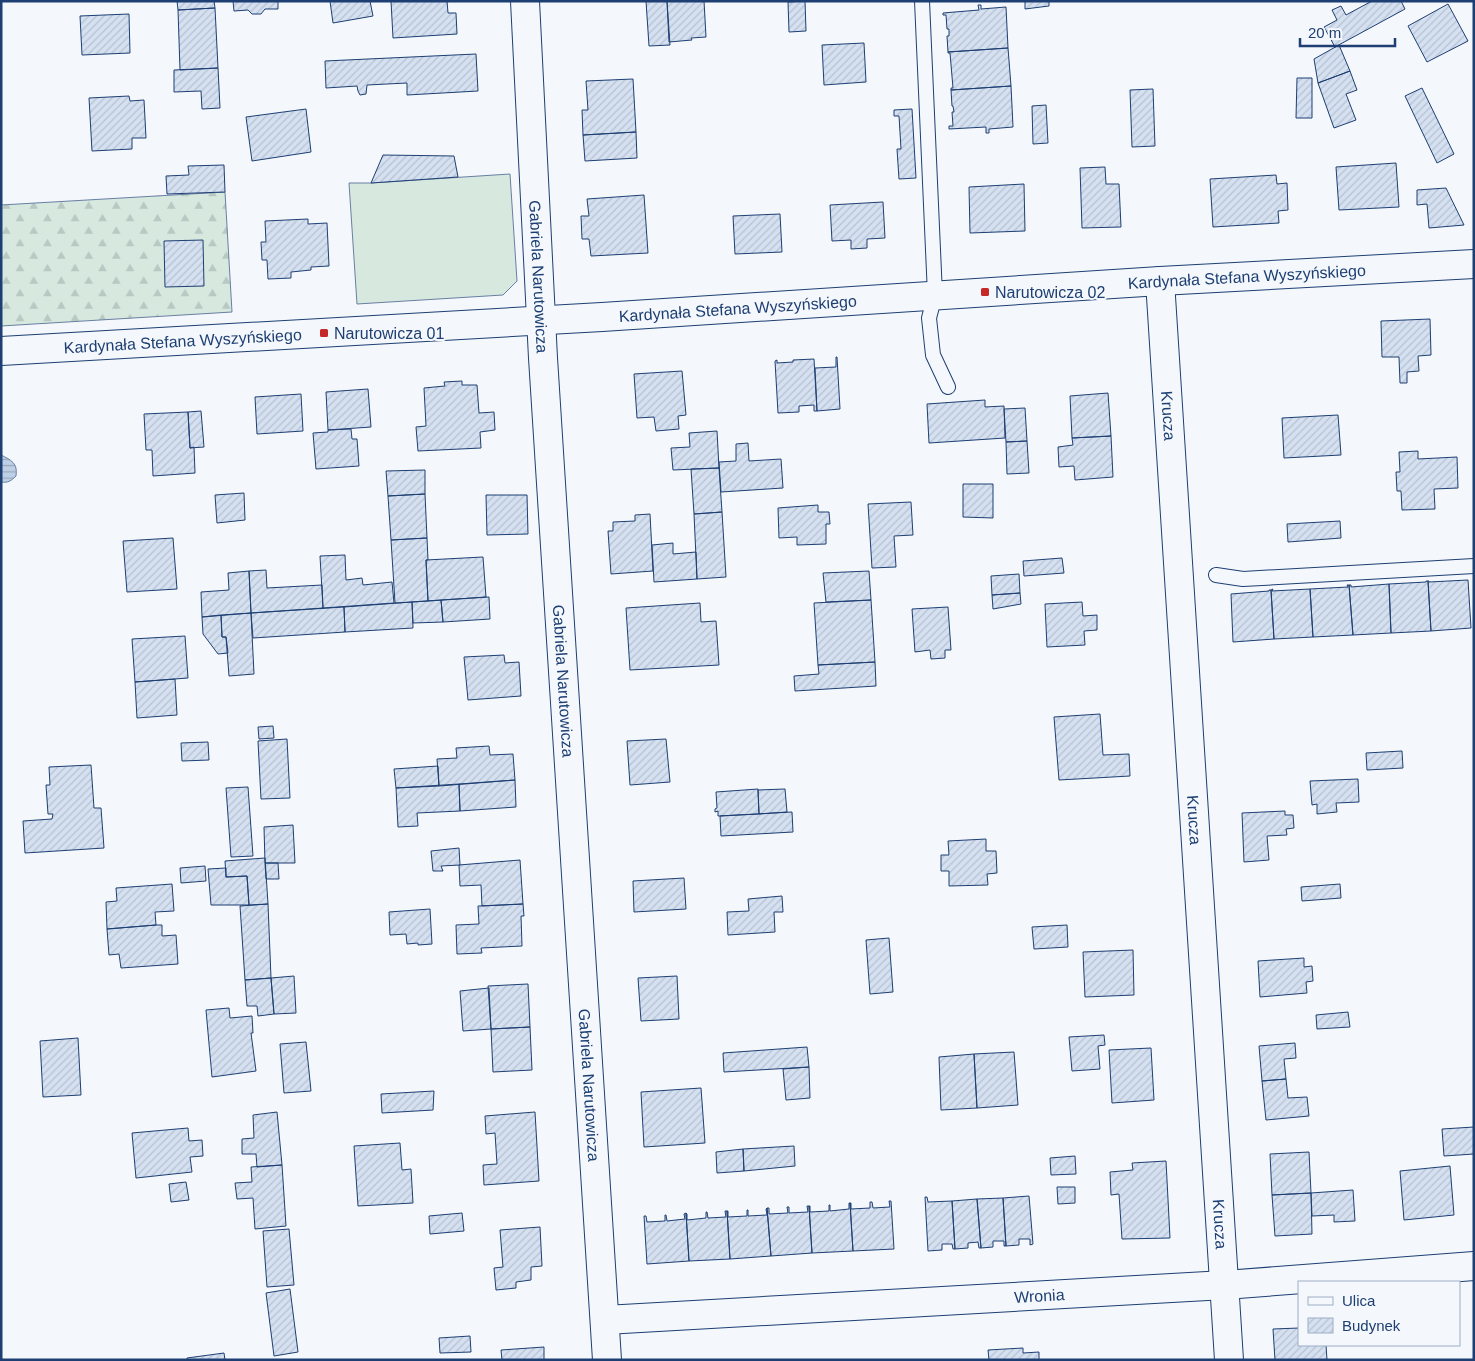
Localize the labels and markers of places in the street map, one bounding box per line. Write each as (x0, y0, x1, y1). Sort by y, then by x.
place label: Narutowicza 02 (995, 284, 1105, 301)
marker: Narutowicza 02 (979, 286, 991, 298)
place label: Narutowicza 01 (334, 325, 444, 342)
marker: Narutowicza 01 (318, 327, 330, 339)

